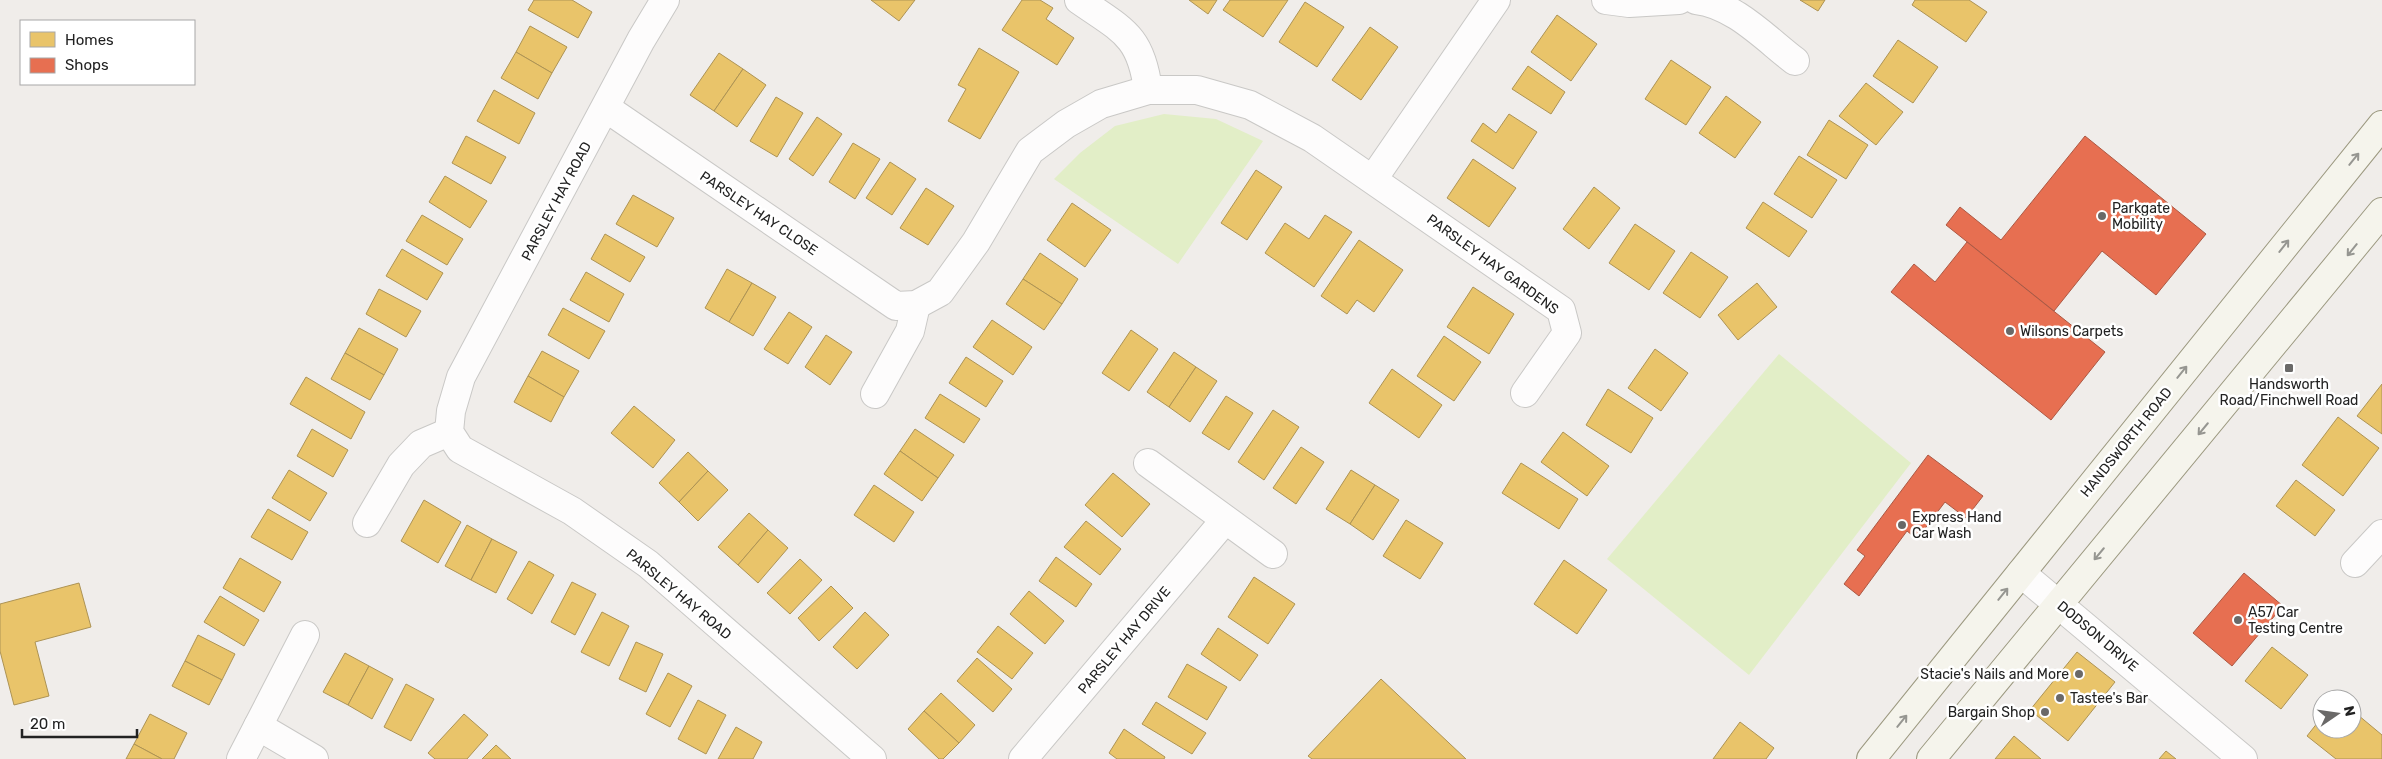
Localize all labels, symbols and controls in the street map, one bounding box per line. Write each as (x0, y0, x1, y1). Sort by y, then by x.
legend (20, 20, 195, 85)
text: Homes (65, 31, 114, 49)
text: Shops (65, 56, 109, 74)
street label: PARSLEY HAY ROAD (518, 139, 595, 264)
one-way arrow (2349, 153, 2360, 166)
street label: PARSLEY HAY CLOSE (697, 168, 821, 259)
place label: Parkgate Mobility (2112, 200, 2170, 233)
marker: Parkgate Mobility (2096, 210, 2108, 222)
street label: PARSLEY HAY GARDENS (1423, 211, 1562, 318)
one-way arrow (2279, 240, 2290, 253)
one-way arrow (2346, 243, 2357, 256)
place label: Wilsons Carpets (2020, 323, 2123, 340)
marker: Wilsons Carpets (2004, 325, 2016, 337)
marker: Handsworth Road/Finchwell Road (2283, 362, 2295, 374)
one-way arrow (2177, 366, 2188, 379)
place label: Handsworth Road/Finchwell Road (2220, 376, 2358, 409)
street label: HANDSWORTH ROAD (2077, 384, 2176, 500)
one-way arrow (2197, 422, 2208, 435)
place label: Express Hand Car Wash (1912, 509, 2002, 542)
marker: Express Hand Car Wash (1896, 519, 1908, 531)
street label: PARSLEY HAY ROAD (623, 545, 735, 643)
one-way arrow (2093, 547, 2104, 560)
street label: PARSLEY HAY DRIVE (1075, 583, 1174, 697)
one-way arrow (1998, 588, 2009, 601)
street label: DODSON DRIVE (2054, 598, 2142, 675)
place label: A57 Car Testing Centre (2248, 604, 2343, 637)
marker: A57 Car Testing Centre (2232, 614, 2244, 626)
place label: Stacie's Nails and More (1920, 666, 2069, 683)
marker: Stacie's Nails and More (2073, 668, 2085, 680)
north arrow (2312, 689, 2362, 739)
place label: Tastee's Bar (2070, 690, 2149, 707)
marker: Tastee's Bar (2054, 692, 2066, 704)
place label: Bargain Shop (1948, 704, 2035, 721)
text: N (2340, 704, 2359, 718)
scale bar (22, 706, 138, 738)
marker: Bargain Shop (2039, 706, 2051, 718)
text: 20 m (30, 715, 65, 733)
one-way arrow (1896, 715, 1907, 728)

